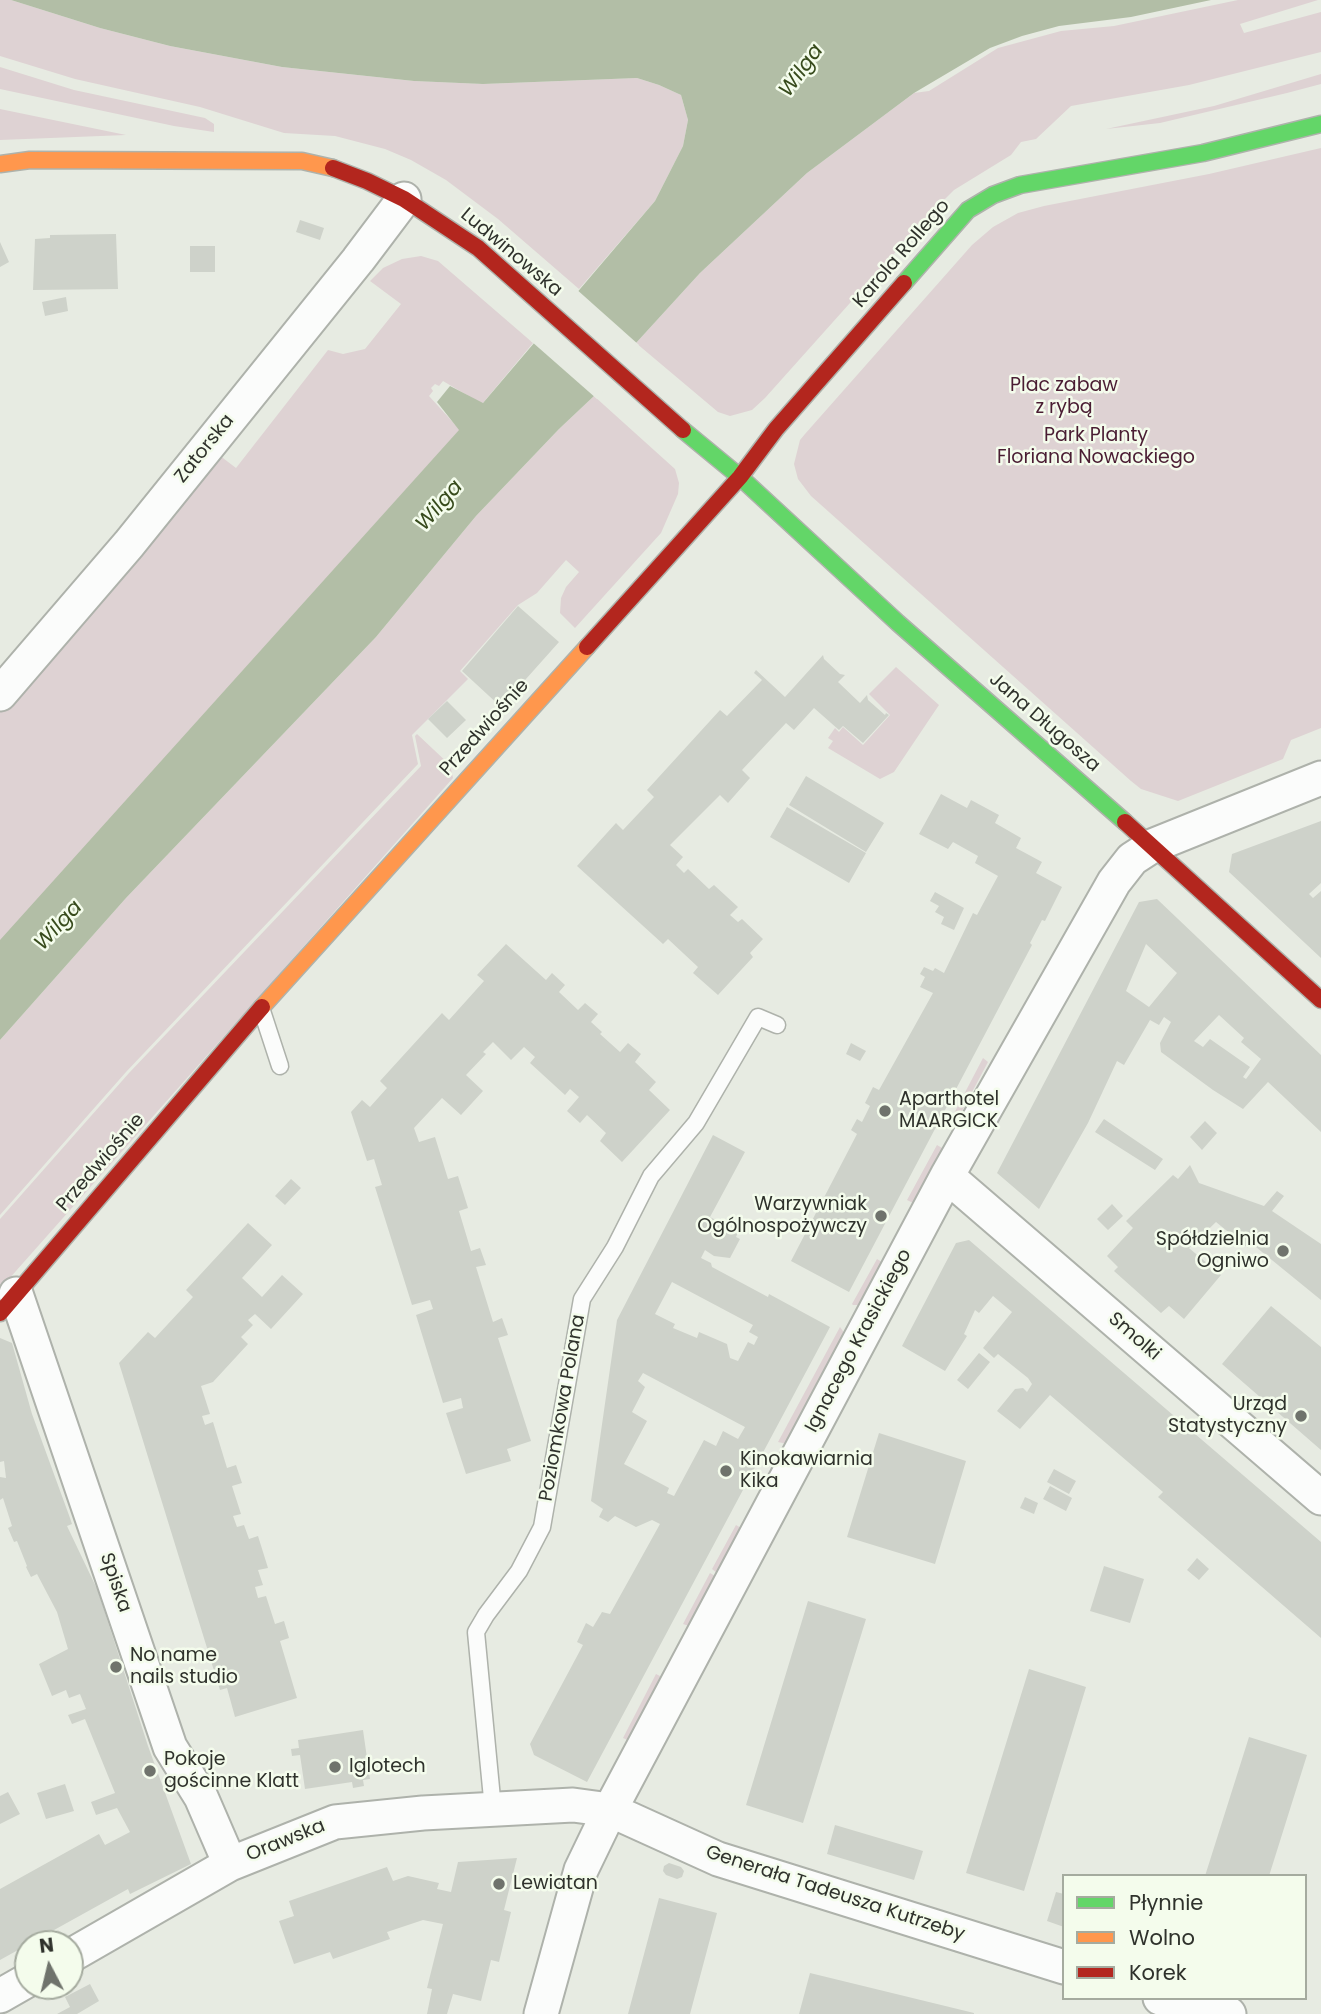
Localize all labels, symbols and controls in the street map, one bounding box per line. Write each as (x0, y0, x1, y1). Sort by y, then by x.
water label: Wilga (774, 40, 830, 102)
street label: Karola Rollego (849, 195, 955, 313)
street label: Ludwinowska (455, 204, 567, 302)
park label: Plac zabaw z rybą (1010, 375, 1118, 419)
street label: Zatorska (170, 410, 240, 488)
park label: Park Planty Floriana Nowackiego (997, 425, 1195, 469)
water label: Wilga (411, 475, 469, 537)
street label: Jana Długosza (984, 669, 1104, 777)
street label: Przedwiośnie (436, 675, 534, 781)
water label: Wilga (30, 896, 88, 956)
place label: Aparthotel MAARGICK (899, 1089, 999, 1133)
marker: Aparthotel MAARGICK (877, 1103, 893, 1119)
street label: Przedwiośnie (52, 1109, 150, 1217)
place label: Warzywniak Ogólnospożywczy (697, 1194, 867, 1238)
marker: Warzywniak Ogólnospożywczy (873, 1208, 889, 1224)
place label: Spółdzielnia Ogniwo (1156, 1229, 1269, 1273)
marker: Spółdzielnia Ogniwo (1275, 1243, 1291, 1259)
street label: Ignacego Krasickiego (801, 1245, 917, 1437)
street label: Smolki (1103, 1308, 1165, 1366)
street label: Poziomkowa Polana (535, 1313, 591, 1503)
place label: Urząd Statystyczny (1168, 1394, 1287, 1438)
marker: Urząd Statystyczny (1293, 1408, 1309, 1424)
place label: Kinokawiarnia Kika (740, 1449, 873, 1493)
marker: Kinokawiarnia Kika (718, 1463, 734, 1479)
street label: Spiska (94, 1550, 136, 1616)
place label: No name nails studio (130, 1645, 238, 1689)
marker: No name nails studio (108, 1659, 124, 1675)
place label: Pokoje gościnne Klatt (164, 1749, 299, 1793)
place label: Iglotech (349, 1756, 426, 1778)
marker: Iglotech (327, 1759, 343, 1775)
marker: Pokoje gościnne Klatt (142, 1763, 158, 1779)
street label: Orawska (243, 1815, 329, 1867)
street label: Generała Tadeusza Kutrzeby (703, 1841, 967, 1947)
place label: Lewiatan (513, 1873, 598, 1895)
legend (1062, 1874, 1307, 2000)
marker: Lewiatan (491, 1876, 507, 1892)
text: Płynnie (1129, 1888, 1203, 1917)
text: Wolno (1129, 1923, 1195, 1952)
north arrow (14, 1930, 84, 2000)
text: N (38, 1931, 55, 1960)
text: Korek (1129, 1958, 1187, 1987)

